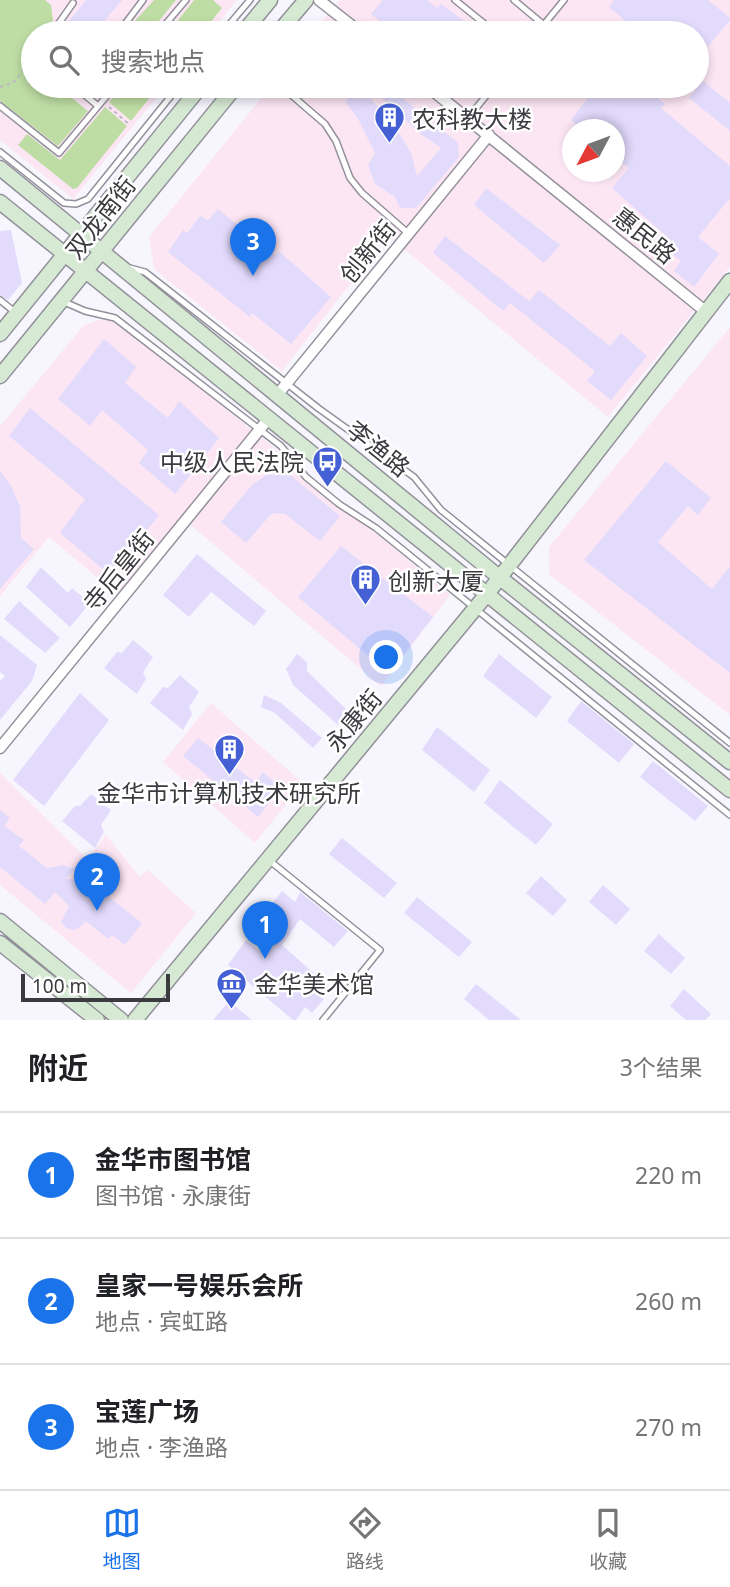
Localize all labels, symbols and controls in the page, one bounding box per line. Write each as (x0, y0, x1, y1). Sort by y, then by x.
search box (21, 21, 709, 98)
icon: search (45, 41, 83, 79)
text: 搜索地点 (101, 43, 205, 79)
building icon: 农科教大楼 (372, 101, 406, 145)
place label: 农科教大楼 (412, 102, 532, 135)
north arrow (562, 119, 625, 182)
street label: 双龙南街 (57, 169, 143, 265)
street label: 惠民路 (607, 200, 683, 270)
street label: 创新街 (332, 213, 402, 289)
pin: 3 (230, 218, 276, 276)
street label: 李渔路 (341, 413, 417, 483)
bus stop icon: 中级人民法院 (310, 444, 344, 488)
place label: 中级人民法院 (160, 445, 304, 478)
street label: 寺后皇街 (75, 522, 161, 618)
building icon: 创新大厦 (348, 563, 382, 607)
place label: 创新大厦 (388, 564, 484, 597)
your location (369, 640, 403, 674)
street label: 永康街 (317, 682, 389, 758)
building icon: 金华市计算机技术研究所 (212, 733, 246, 777)
place label: 金华市计算机技术研究所 (97, 776, 361, 809)
pin: 2 (74, 853, 120, 911)
pin: 1 (242, 901, 288, 959)
museum icon: 金华美术馆 (214, 966, 248, 1010)
place label: 金华美术馆 (254, 967, 374, 1000)
scale bar (21, 971, 170, 1003)
text: 100 m (32, 973, 87, 999)
text: 附近 (28, 1047, 88, 1088)
text: 3个结果 (620, 1051, 702, 1083)
text: 金华市图书馆 (95, 1141, 251, 1177)
text: 1 (44, 1159, 58, 1191)
text: 220 m (635, 1159, 702, 1191)
text: 图书馆 · 永康街 (95, 1179, 251, 1211)
text: 皇家一号娱乐会所 (95, 1267, 303, 1303)
text: 2 (44, 1285, 58, 1317)
text: 260 m (635, 1285, 702, 1317)
text: 地点 · 宾虹路 (95, 1305, 228, 1337)
text: 宝莲广场 (95, 1393, 199, 1429)
text: 3 (44, 1411, 58, 1443)
text: 270 m (635, 1411, 702, 1443)
text: 地点 · 李渔路 (95, 1431, 228, 1463)
tab: 地图 (103, 1504, 141, 1574)
tab: 路线 (346, 1504, 384, 1574)
tab: 收藏 (589, 1504, 627, 1574)

